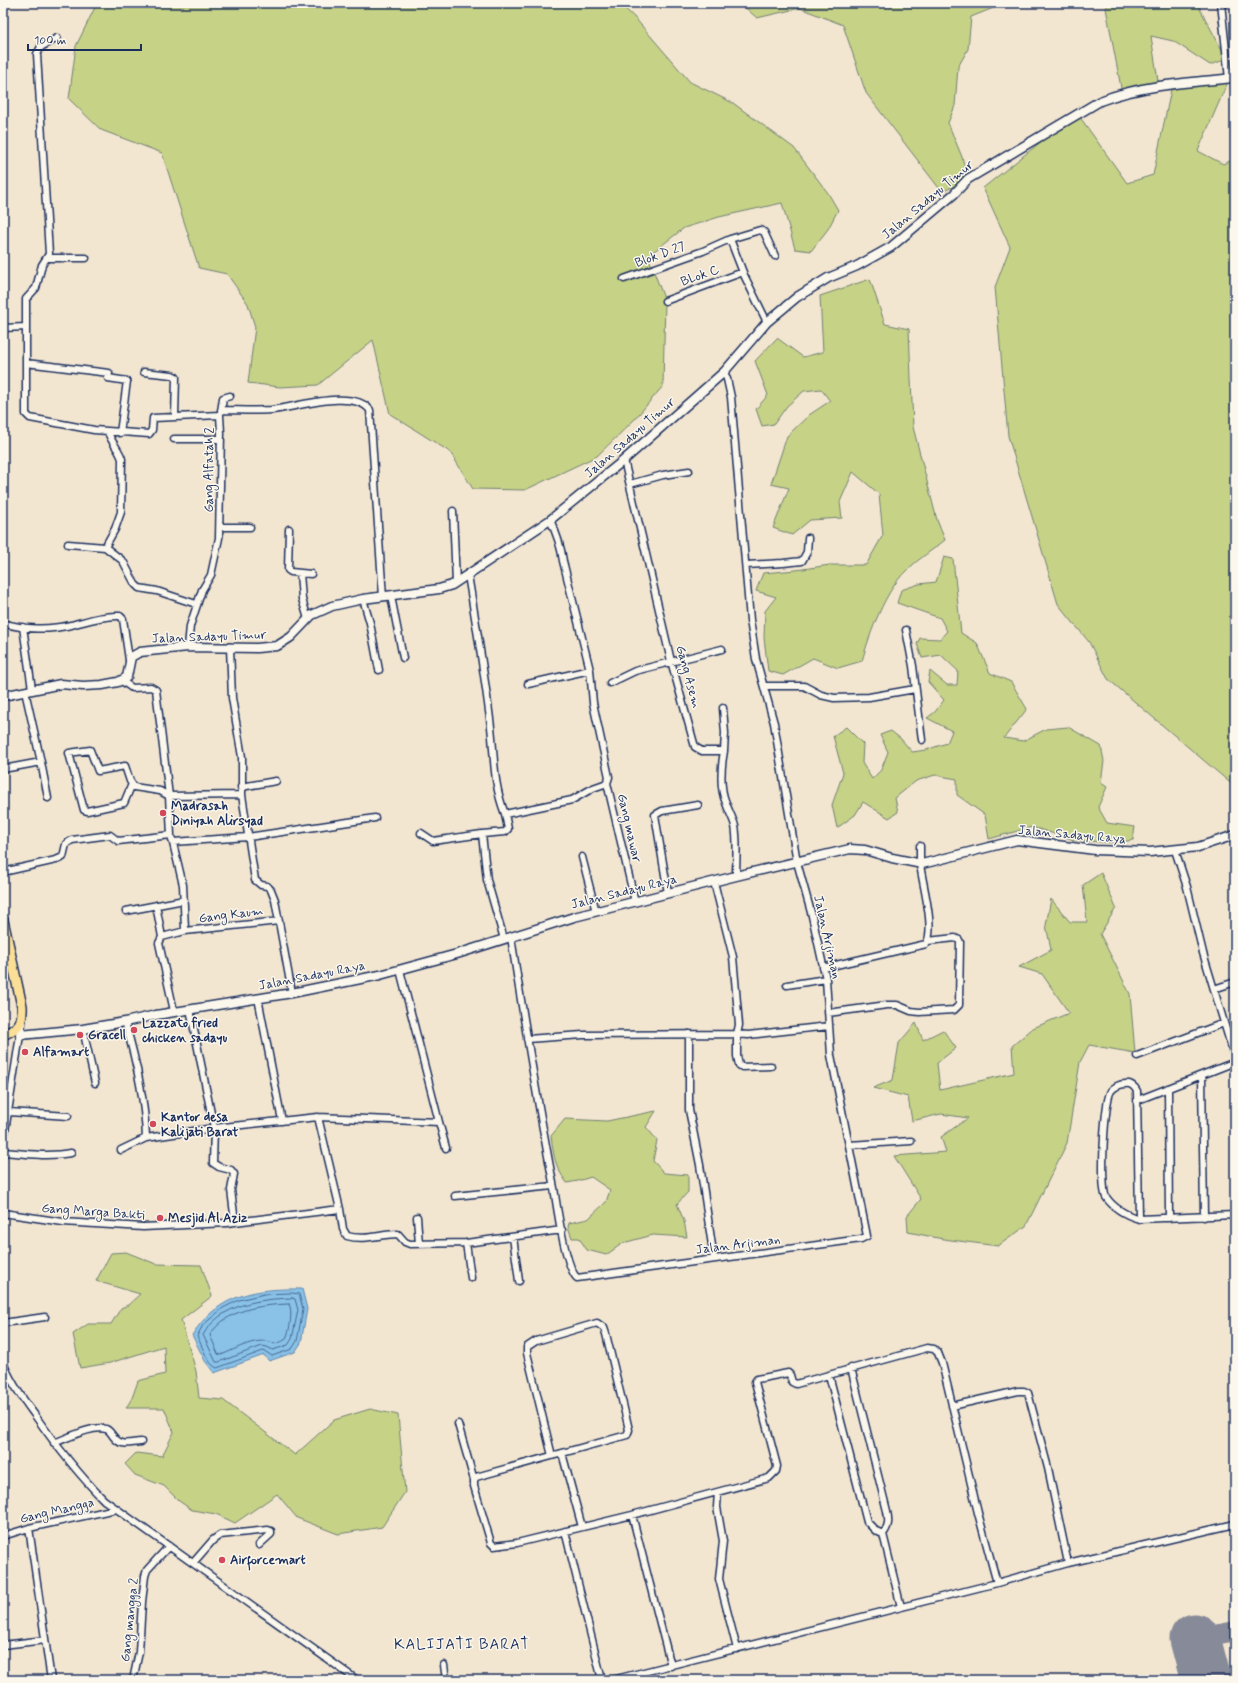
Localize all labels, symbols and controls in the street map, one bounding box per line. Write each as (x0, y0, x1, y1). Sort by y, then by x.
scale bar (28, 26, 141, 52)
text: 100 m (34, 33, 66, 49)
street label: Jalan Sadayu Timur (879, 156, 978, 243)
street label: Blok D 27 (633, 238, 688, 272)
street label: BLok C (678, 261, 722, 291)
street label: Jalan Sadayu Timur (581, 393, 680, 482)
street label: Gang Alfatah 2 (201, 427, 219, 513)
street label: Jalan Sadayu Timur (151, 626, 268, 648)
street label: Gang Asem (670, 644, 705, 711)
street label: Gang mawar (612, 792, 645, 865)
place label: Madrasah Diniyah Alirsyad (171, 798, 263, 830)
marker: Madrasah Diniyah Alirsyad (158, 808, 168, 818)
street label: Jalan Sadayu Raya (1017, 822, 1127, 848)
street label: Jalan Sadayu Raya (569, 871, 679, 913)
street label: Jalan Arjiman (809, 894, 845, 980)
street label: Gang Kaum (198, 903, 264, 928)
street label: Jalan Sadayu Raya (257, 957, 367, 995)
place label: Lazzato fried chicken sadayu (141, 1015, 228, 1047)
marker: Lazzato fried chicken sadayu (129, 1025, 139, 1035)
place label: Gracell (88, 1027, 127, 1044)
marker: Gracell (75, 1030, 85, 1040)
place label: Alfamart (33, 1044, 89, 1061)
marker: Alfamart (20, 1047, 30, 1057)
place label: Kantor desa Kalijati Barat (161, 1109, 239, 1141)
marker: Kantor desa Kalijati Barat (148, 1119, 158, 1129)
street label: Gang Marga Bakti (41, 1200, 145, 1225)
place label: Mesjid Al Aziz (168, 1210, 248, 1228)
marker: Mesjid Al Aziz (155, 1213, 165, 1223)
street label: Jalan Arjiman (695, 1231, 781, 1259)
street label: Gang Mangga (18, 1494, 96, 1529)
place label: Airforcemart (230, 1552, 306, 1571)
marker: Airforcemart (217, 1555, 227, 1565)
street label: Gang mangga 2 (117, 1576, 144, 1663)
district label: KALIJATI BARAT (394, 1635, 530, 1655)

